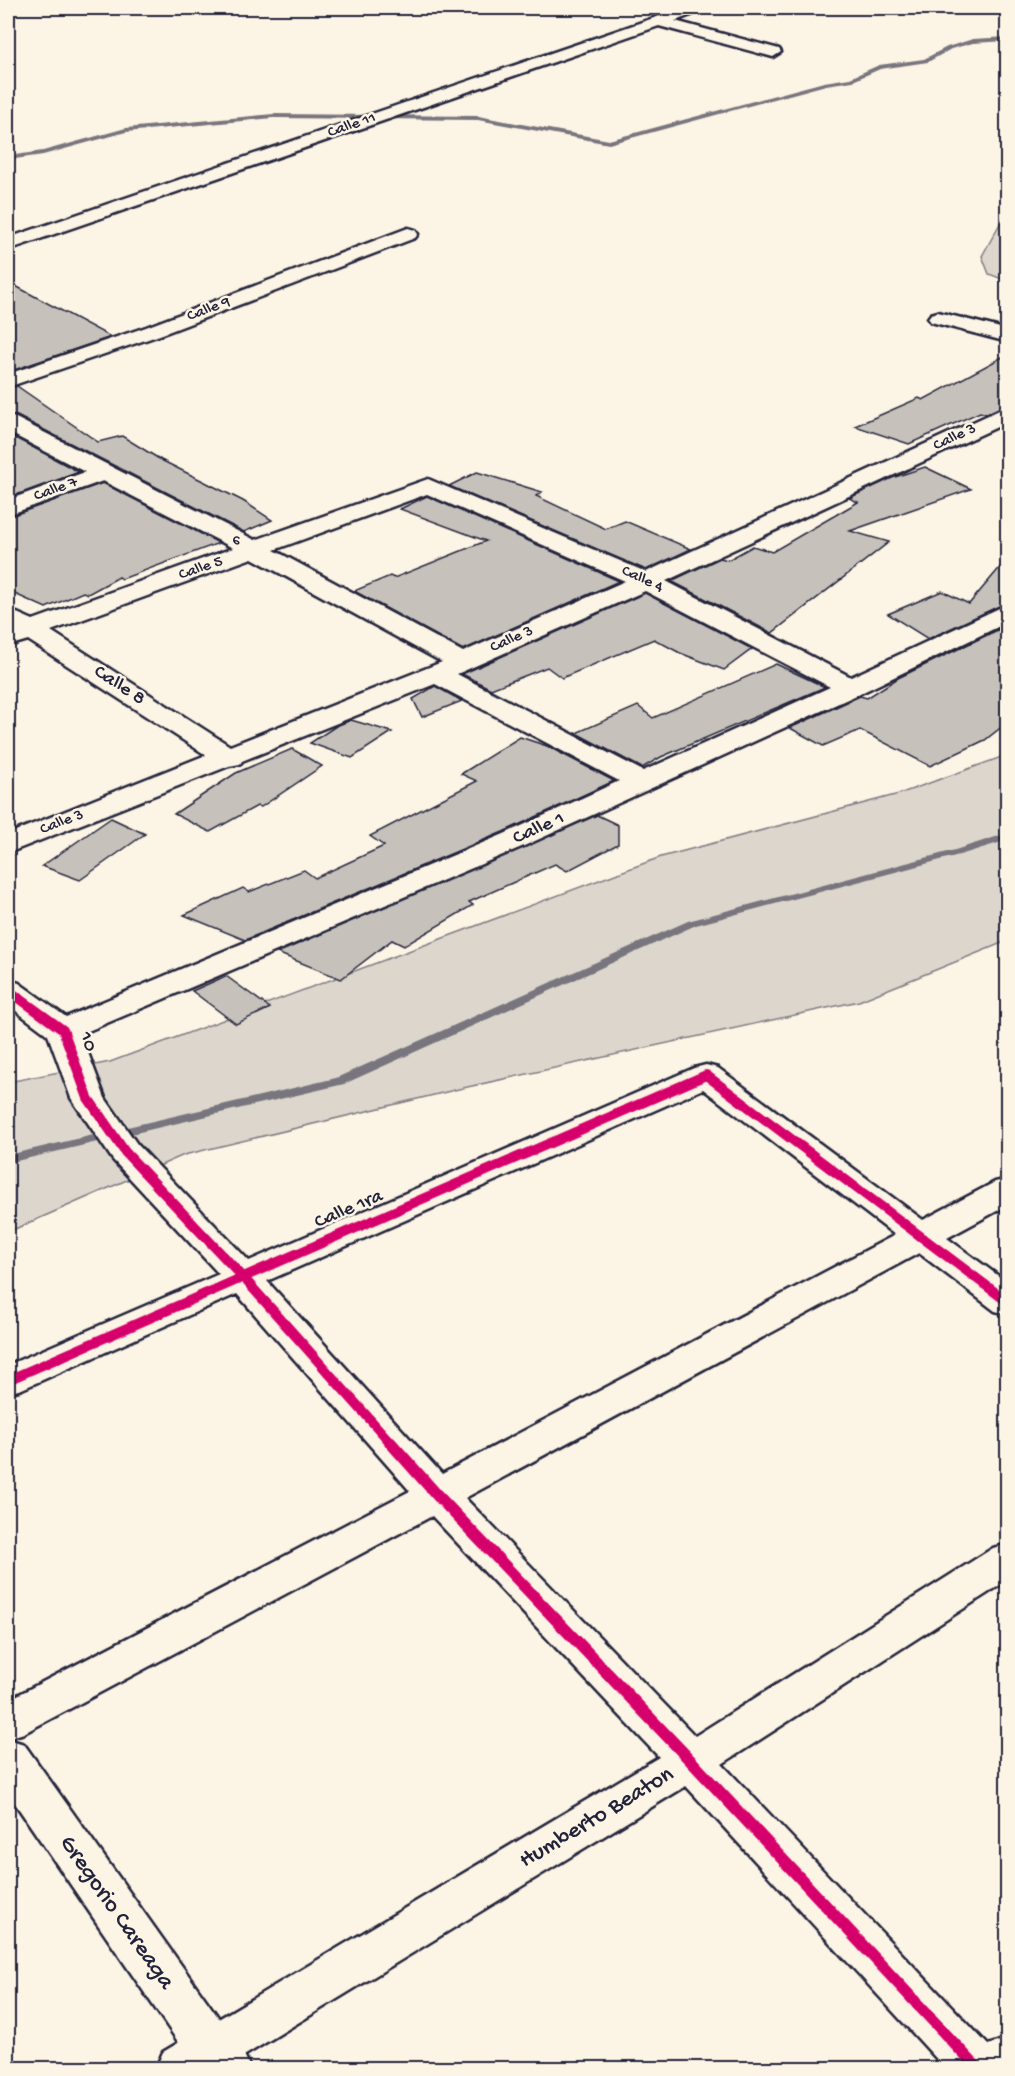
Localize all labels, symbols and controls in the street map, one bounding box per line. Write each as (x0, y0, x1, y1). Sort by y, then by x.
street label: Calle 11 (325, 109, 379, 143)
street label: Calle 9 (185, 293, 233, 327)
street label: Calle 3 (931, 420, 979, 456)
street label: Calle 7 (32, 473, 81, 507)
street label: 6 (228, 531, 245, 552)
street label: Calle 5 (177, 553, 225, 585)
street label: Calle 4 (618, 562, 666, 598)
street label: Calle 3 (488, 622, 536, 658)
street label: Calle 8 (89, 661, 149, 711)
street label: Calle 3 (38, 806, 86, 840)
street label: Calle 1 (510, 808, 568, 850)
street label: 10 (73, 1028, 101, 1055)
street label: Calle 1ra (311, 1185, 387, 1235)
street label: Humberto Beaton (514, 1760, 680, 1876)
street label: Gregorio Careaga (52, 1830, 180, 1996)

